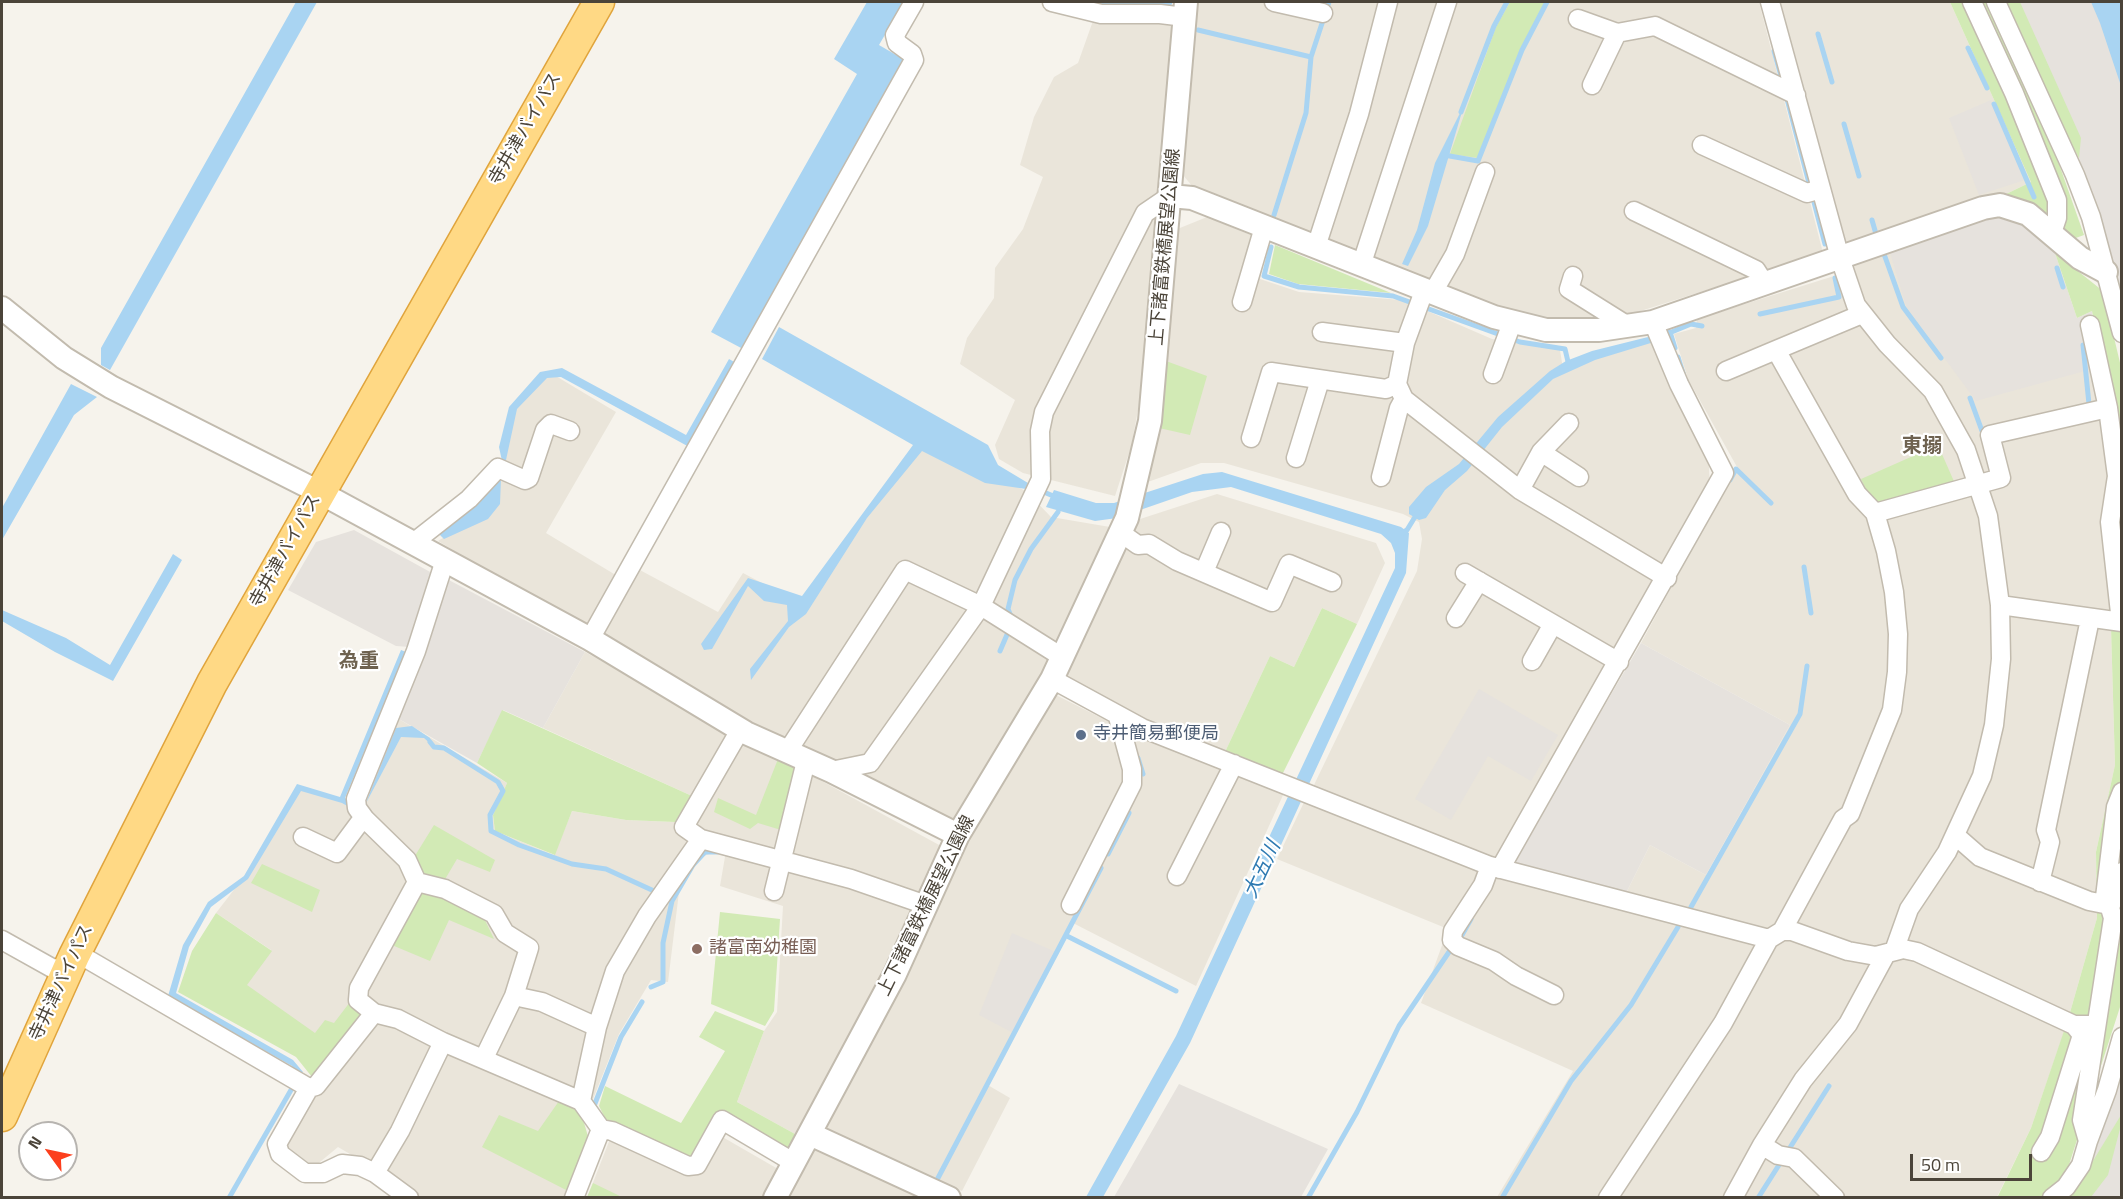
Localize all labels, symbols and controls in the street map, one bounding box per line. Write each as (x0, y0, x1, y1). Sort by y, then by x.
street label: 寺井津バイパス (485, 69, 567, 189)
street label: 上下諸富鉄橋展望公園線 (1147, 147, 1185, 347)
district label: 東搦 (1902, 435, 1942, 459)
street label: 寺井津バイパス (246, 491, 326, 611)
district label: 為重 (339, 650, 379, 674)
place label: 寺井簡易郵便局 (1093, 724, 1219, 746)
marker: 寺井簡易郵便局 (1074, 728, 1088, 742)
street label: 上下諸富鉄橋展望公園線 (874, 812, 980, 1000)
water label: 大五川 (1239, 838, 1287, 902)
street label: 寺井津バイパス (26, 921, 98, 1045)
place label: 諸富南幼稚園 (709, 938, 817, 960)
marker: 諸富南幼稚園 (690, 942, 704, 956)
north arrow (18, 1121, 78, 1181)
text: N (21, 1131, 48, 1153)
scale bar (1913, 1142, 2034, 1180)
text: 50 m (1921, 1151, 1960, 1178)

